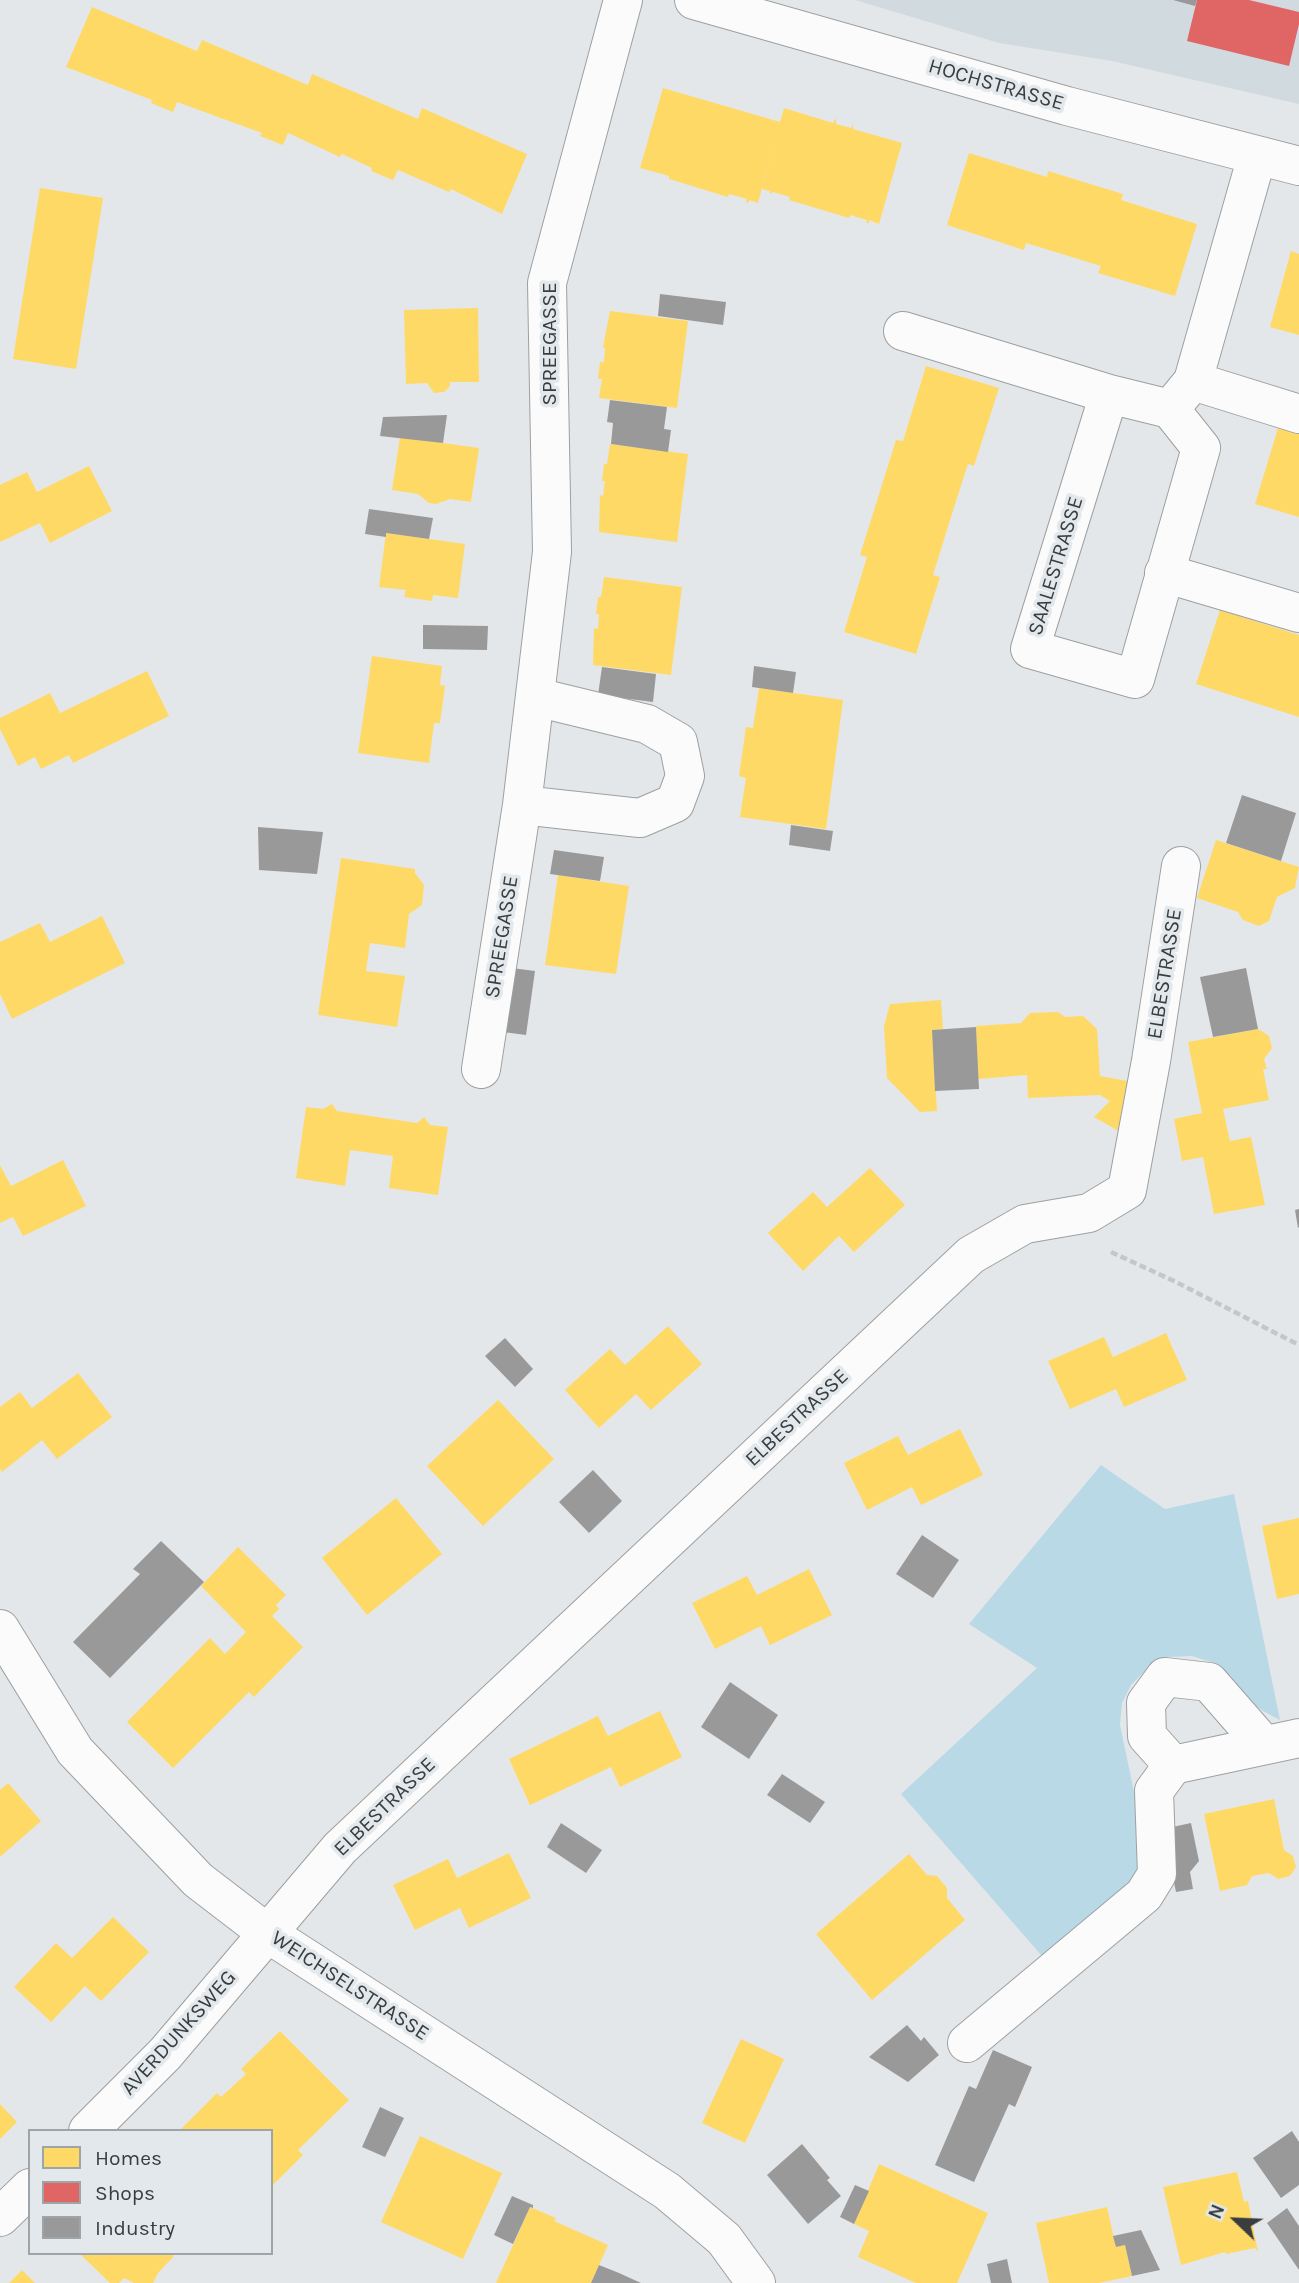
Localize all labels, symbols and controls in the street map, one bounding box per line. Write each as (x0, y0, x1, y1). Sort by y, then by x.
street label: HOCHSTRASSE (925, 54, 1067, 116)
street label: SPREEGASSE (537, 282, 563, 406)
street label: SAALESTRASSE (1023, 494, 1089, 638)
street label: SPREEGASSE (480, 874, 524, 1000)
street label: ELBESTRASSE (1142, 907, 1188, 1041)
street label: ELBESTRASSE (740, 1364, 854, 1472)
street label: ELBESTRASSE (329, 1752, 441, 1862)
street label: WEICHSELSTRASSE (266, 1926, 434, 2046)
street label: AVERDUNKSWEG (116, 1965, 242, 2101)
legend (28, 2129, 273, 2255)
text: Homes (95, 2146, 162, 2170)
text: Shops (95, 2181, 155, 2205)
north arrow (1201, 2185, 1271, 2255)
text: N (1204, 2201, 1229, 2222)
text: Industry (95, 2216, 175, 2240)

